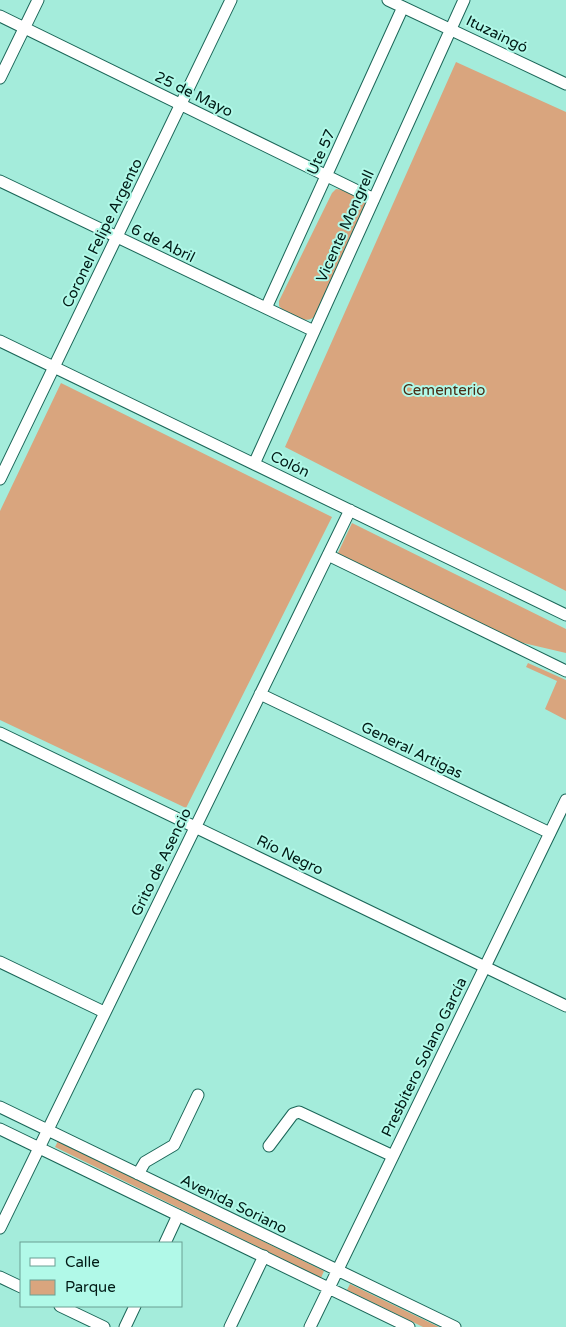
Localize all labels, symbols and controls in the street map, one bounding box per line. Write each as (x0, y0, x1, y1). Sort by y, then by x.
street label: Ituzaingó (463, 11, 531, 57)
street label: 25 de Mayo (152, 67, 236, 121)
street label: Ute 57 (303, 126, 339, 178)
street label: Coronel Felipe Argento (58, 155, 146, 311)
street label: Vicente Mongrell (312, 167, 378, 285)
street label: 6 de Abril (128, 220, 198, 266)
park label: Cementerio (403, 381, 485, 399)
street label: Colón (267, 447, 313, 481)
street label: General Artigas (358, 718, 466, 782)
street label: Grito de Asencio (127, 805, 195, 919)
street label: Río Negro (254, 831, 326, 879)
street label: Presbítero Solano García (378, 974, 470, 1140)
street label: Avenida Soriano (178, 1170, 290, 1238)
legend (20, 1242, 182, 1307)
text: Calle (65, 1253, 100, 1271)
text: Parque (65, 1278, 116, 1296)

